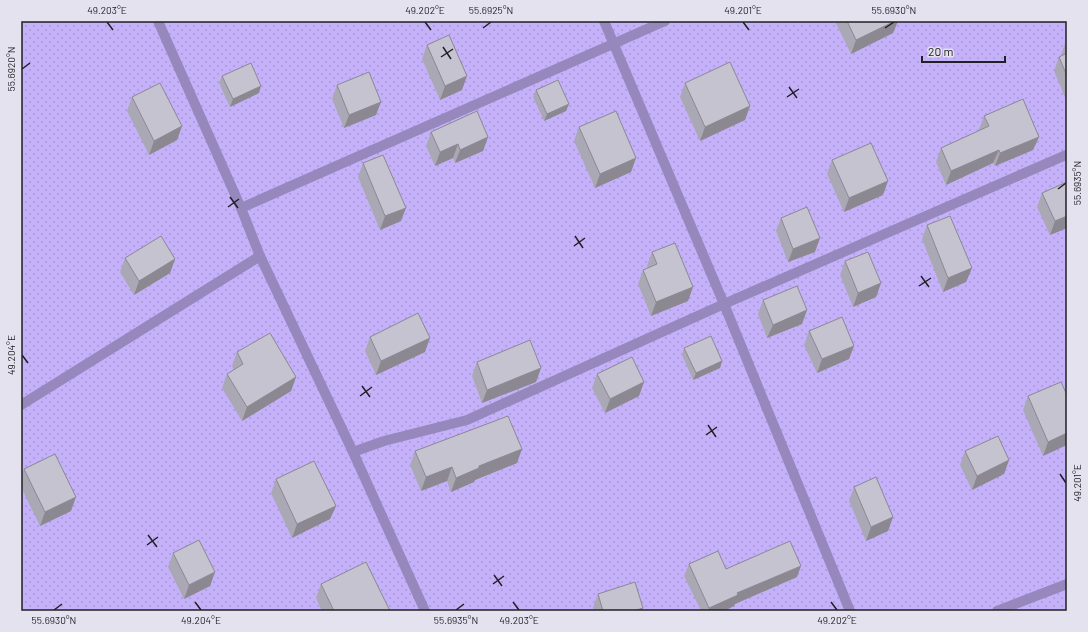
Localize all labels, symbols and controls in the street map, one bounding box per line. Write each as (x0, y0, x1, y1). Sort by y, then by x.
text: 49.203°E (87, 4, 127, 16)
text: 49.202°E (405, 4, 445, 16)
text: 55.6925°N (469, 4, 513, 16)
text: 49.201°E (724, 4, 762, 16)
text: 55.6930°N (872, 4, 916, 16)
scale bar (922, 38, 1005, 64)
text: 20 m (928, 44, 954, 58)
text: 55.6920°N (5, 47, 17, 92)
text: 55.6935°N (1071, 161, 1083, 205)
text: 49.204°E (5, 335, 17, 375)
text: 49.201°E (1071, 464, 1083, 502)
text: 55.6930°N (32, 614, 76, 626)
text: 49.204°E (181, 614, 221, 626)
text: 55.6935°N (434, 614, 478, 626)
text: 49.203°E (499, 614, 539, 626)
text: 49.202°E (817, 614, 857, 626)

